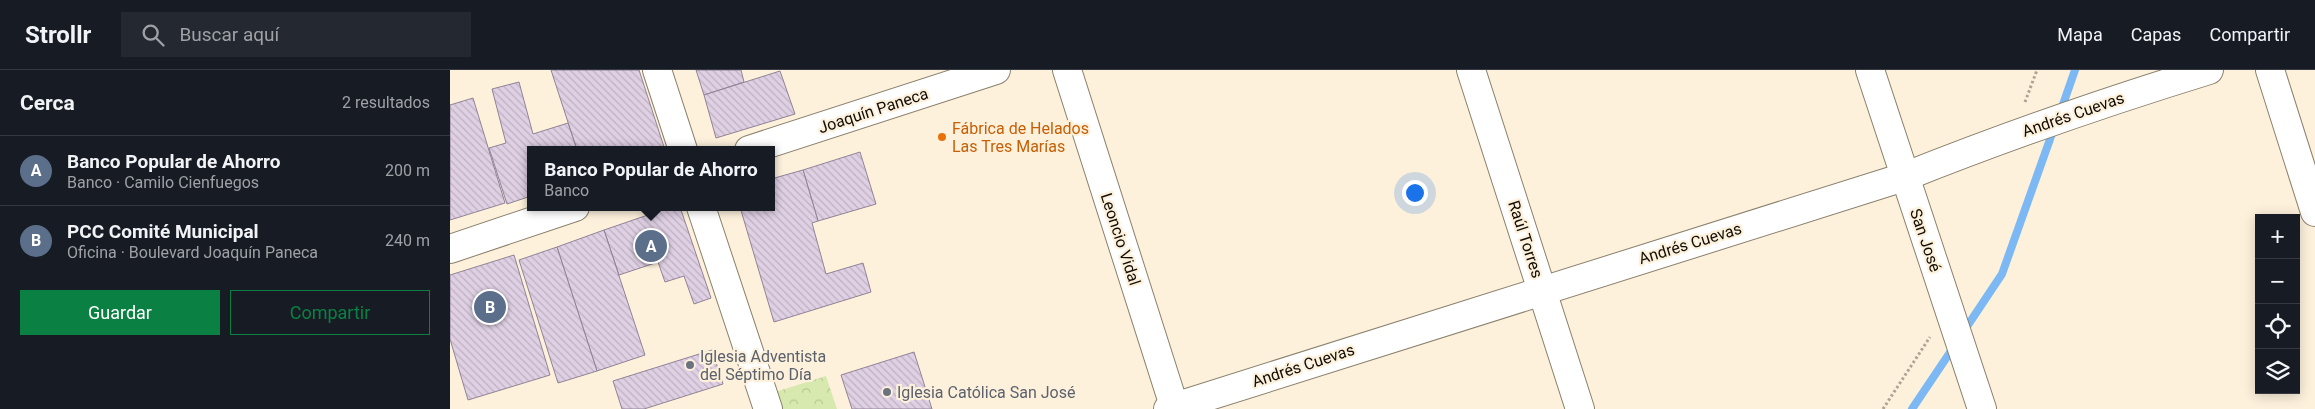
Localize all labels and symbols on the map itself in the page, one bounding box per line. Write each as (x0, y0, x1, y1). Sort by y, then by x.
street label: Joaquín Paneca (816, 84, 931, 137)
street label: Andrés Cuevas (2020, 88, 2127, 141)
place label: Fábrica de Helados Las Tres Marías (952, 119, 1089, 156)
marker: Fábrica de Helados Las Tres Marías (936, 131, 948, 143)
your location (1402, 180, 1428, 206)
street label: Leoncio Vidal (1097, 191, 1144, 288)
street label: Raúl Torres (1504, 198, 1547, 280)
street label: San José (1906, 206, 1945, 274)
street label: Andrés Cuevas (1636, 219, 1744, 268)
pin: A (635, 227, 667, 265)
pin: B (474, 288, 506, 326)
street label: Andrés Cuevas (1250, 340, 1357, 391)
place label: Iglesia Adventista del Séptimo Día (700, 347, 826, 384)
marker: Iglesia Adventista del Séptimo Día (684, 359, 696, 371)
place label: Iglesia Católica San José (897, 383, 1075, 402)
marker: Iglesia Católica San José (881, 386, 893, 398)

